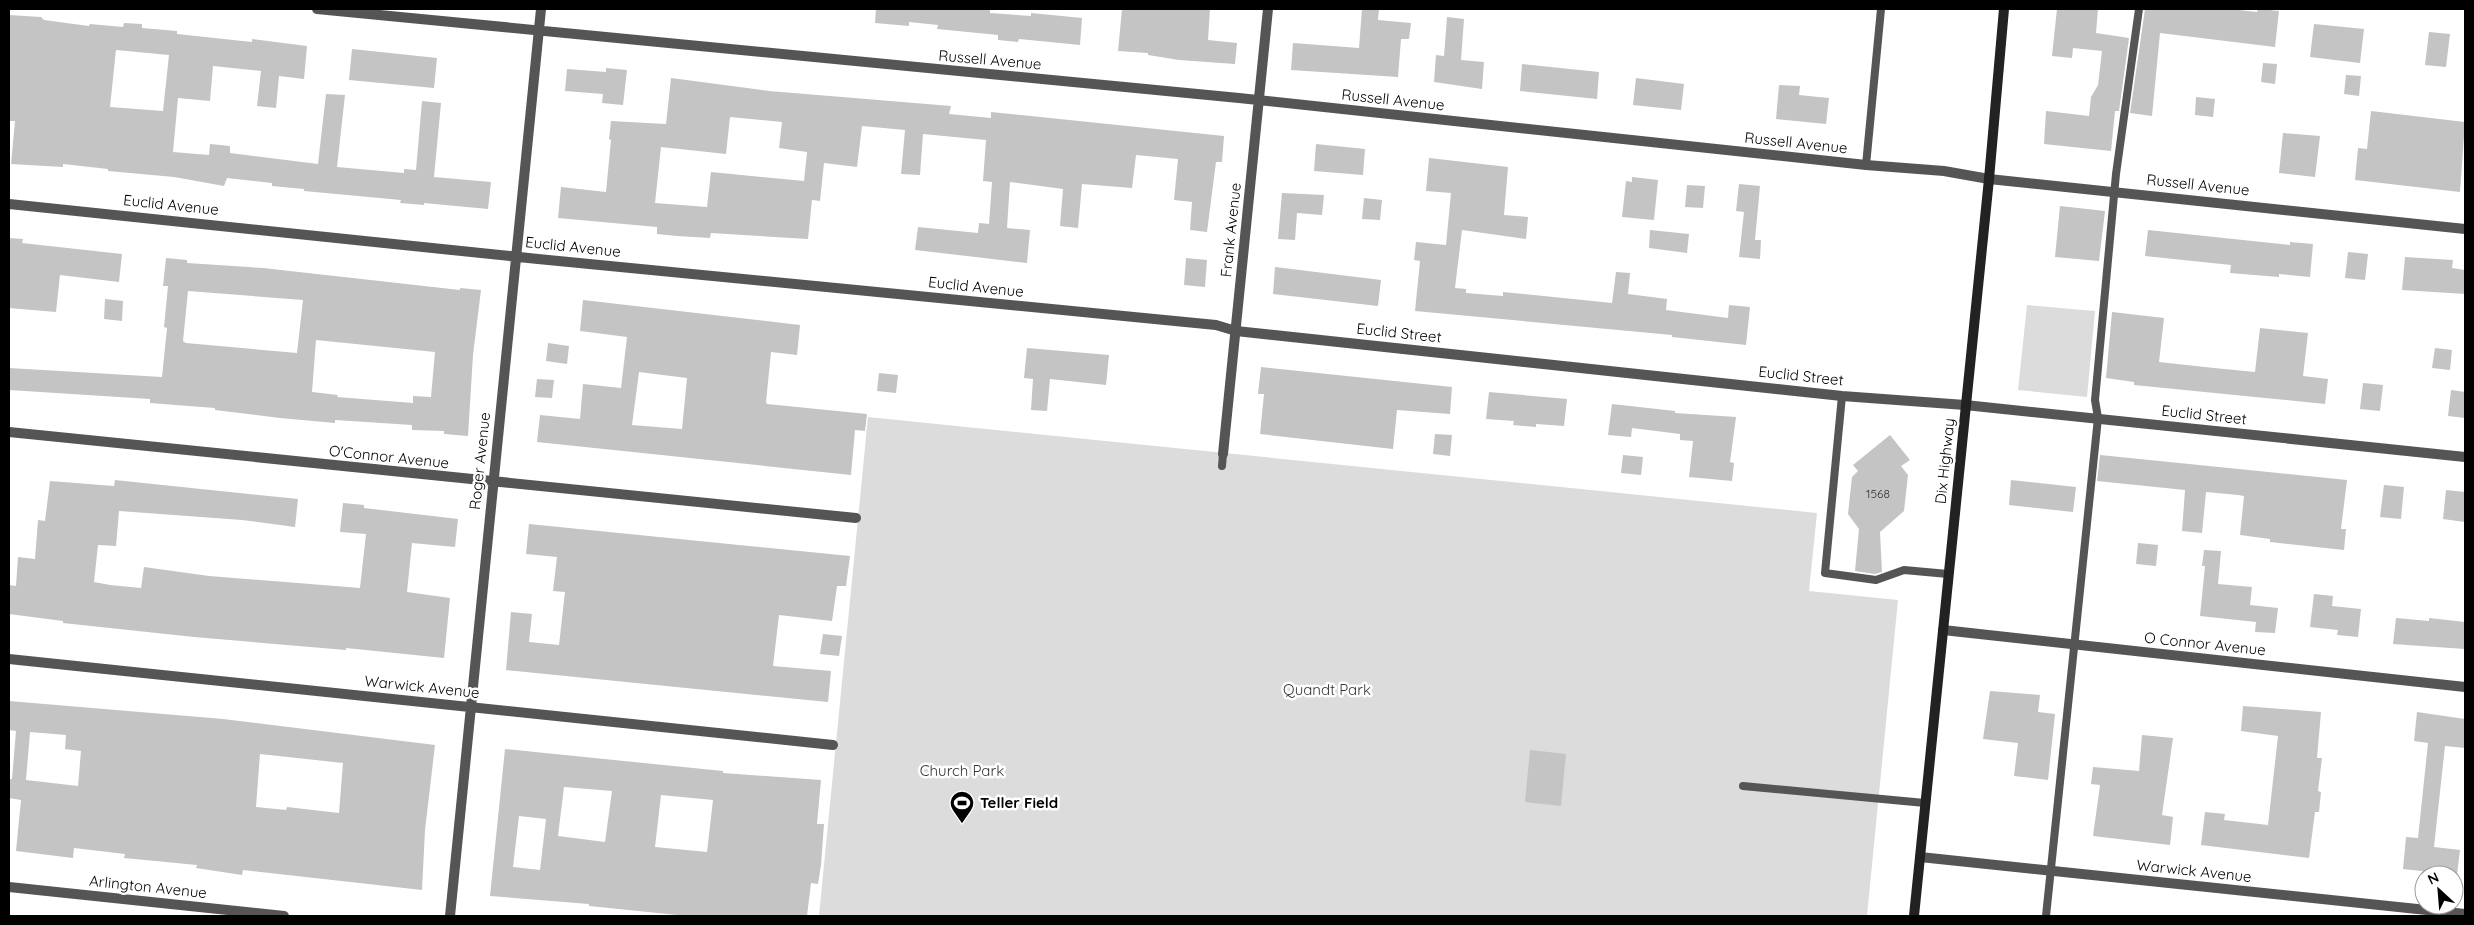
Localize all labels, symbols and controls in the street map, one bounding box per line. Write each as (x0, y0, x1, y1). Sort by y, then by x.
street label: Russell Avenue (938, 46, 1042, 73)
street label: Russell Avenue (1341, 85, 1445, 114)
street label: Russell Avenue (1744, 128, 1848, 157)
street label: Russell Avenue (2146, 170, 2250, 199)
street label: Frank Avenue (1216, 182, 1245, 278)
street label: Euclid Avenue (122, 190, 220, 219)
street label: Euclid Avenue (524, 232, 622, 261)
street label: Euclid Avenue (927, 272, 1025, 301)
street label: Euclid Street (1356, 319, 1443, 346)
street label: Euclid Street (1758, 362, 1845, 389)
street label: Euclid Street (2161, 401, 2248, 428)
street label: Roger Avenue (465, 411, 494, 511)
street label: Dix Highway (1931, 417, 1958, 505)
street label: O'Connor Avenue (328, 441, 450, 472)
house number: 1568 (1866, 486, 1890, 501)
street label: O Connor Avenue (2143, 628, 2267, 659)
street label: Warwick Avenue (364, 671, 481, 702)
park label: Quandt Park (1283, 680, 1371, 699)
park label: Church Park (920, 761, 1004, 780)
sports icon: Teller Field (949, 790, 975, 824)
place label: Teller Field (980, 793, 1058, 812)
street label: Warwick Avenue (2136, 855, 2253, 886)
north arrow (2414, 865, 2464, 915)
text: N (2425, 868, 2442, 889)
street label: Arlington Avenue (88, 871, 208, 902)

